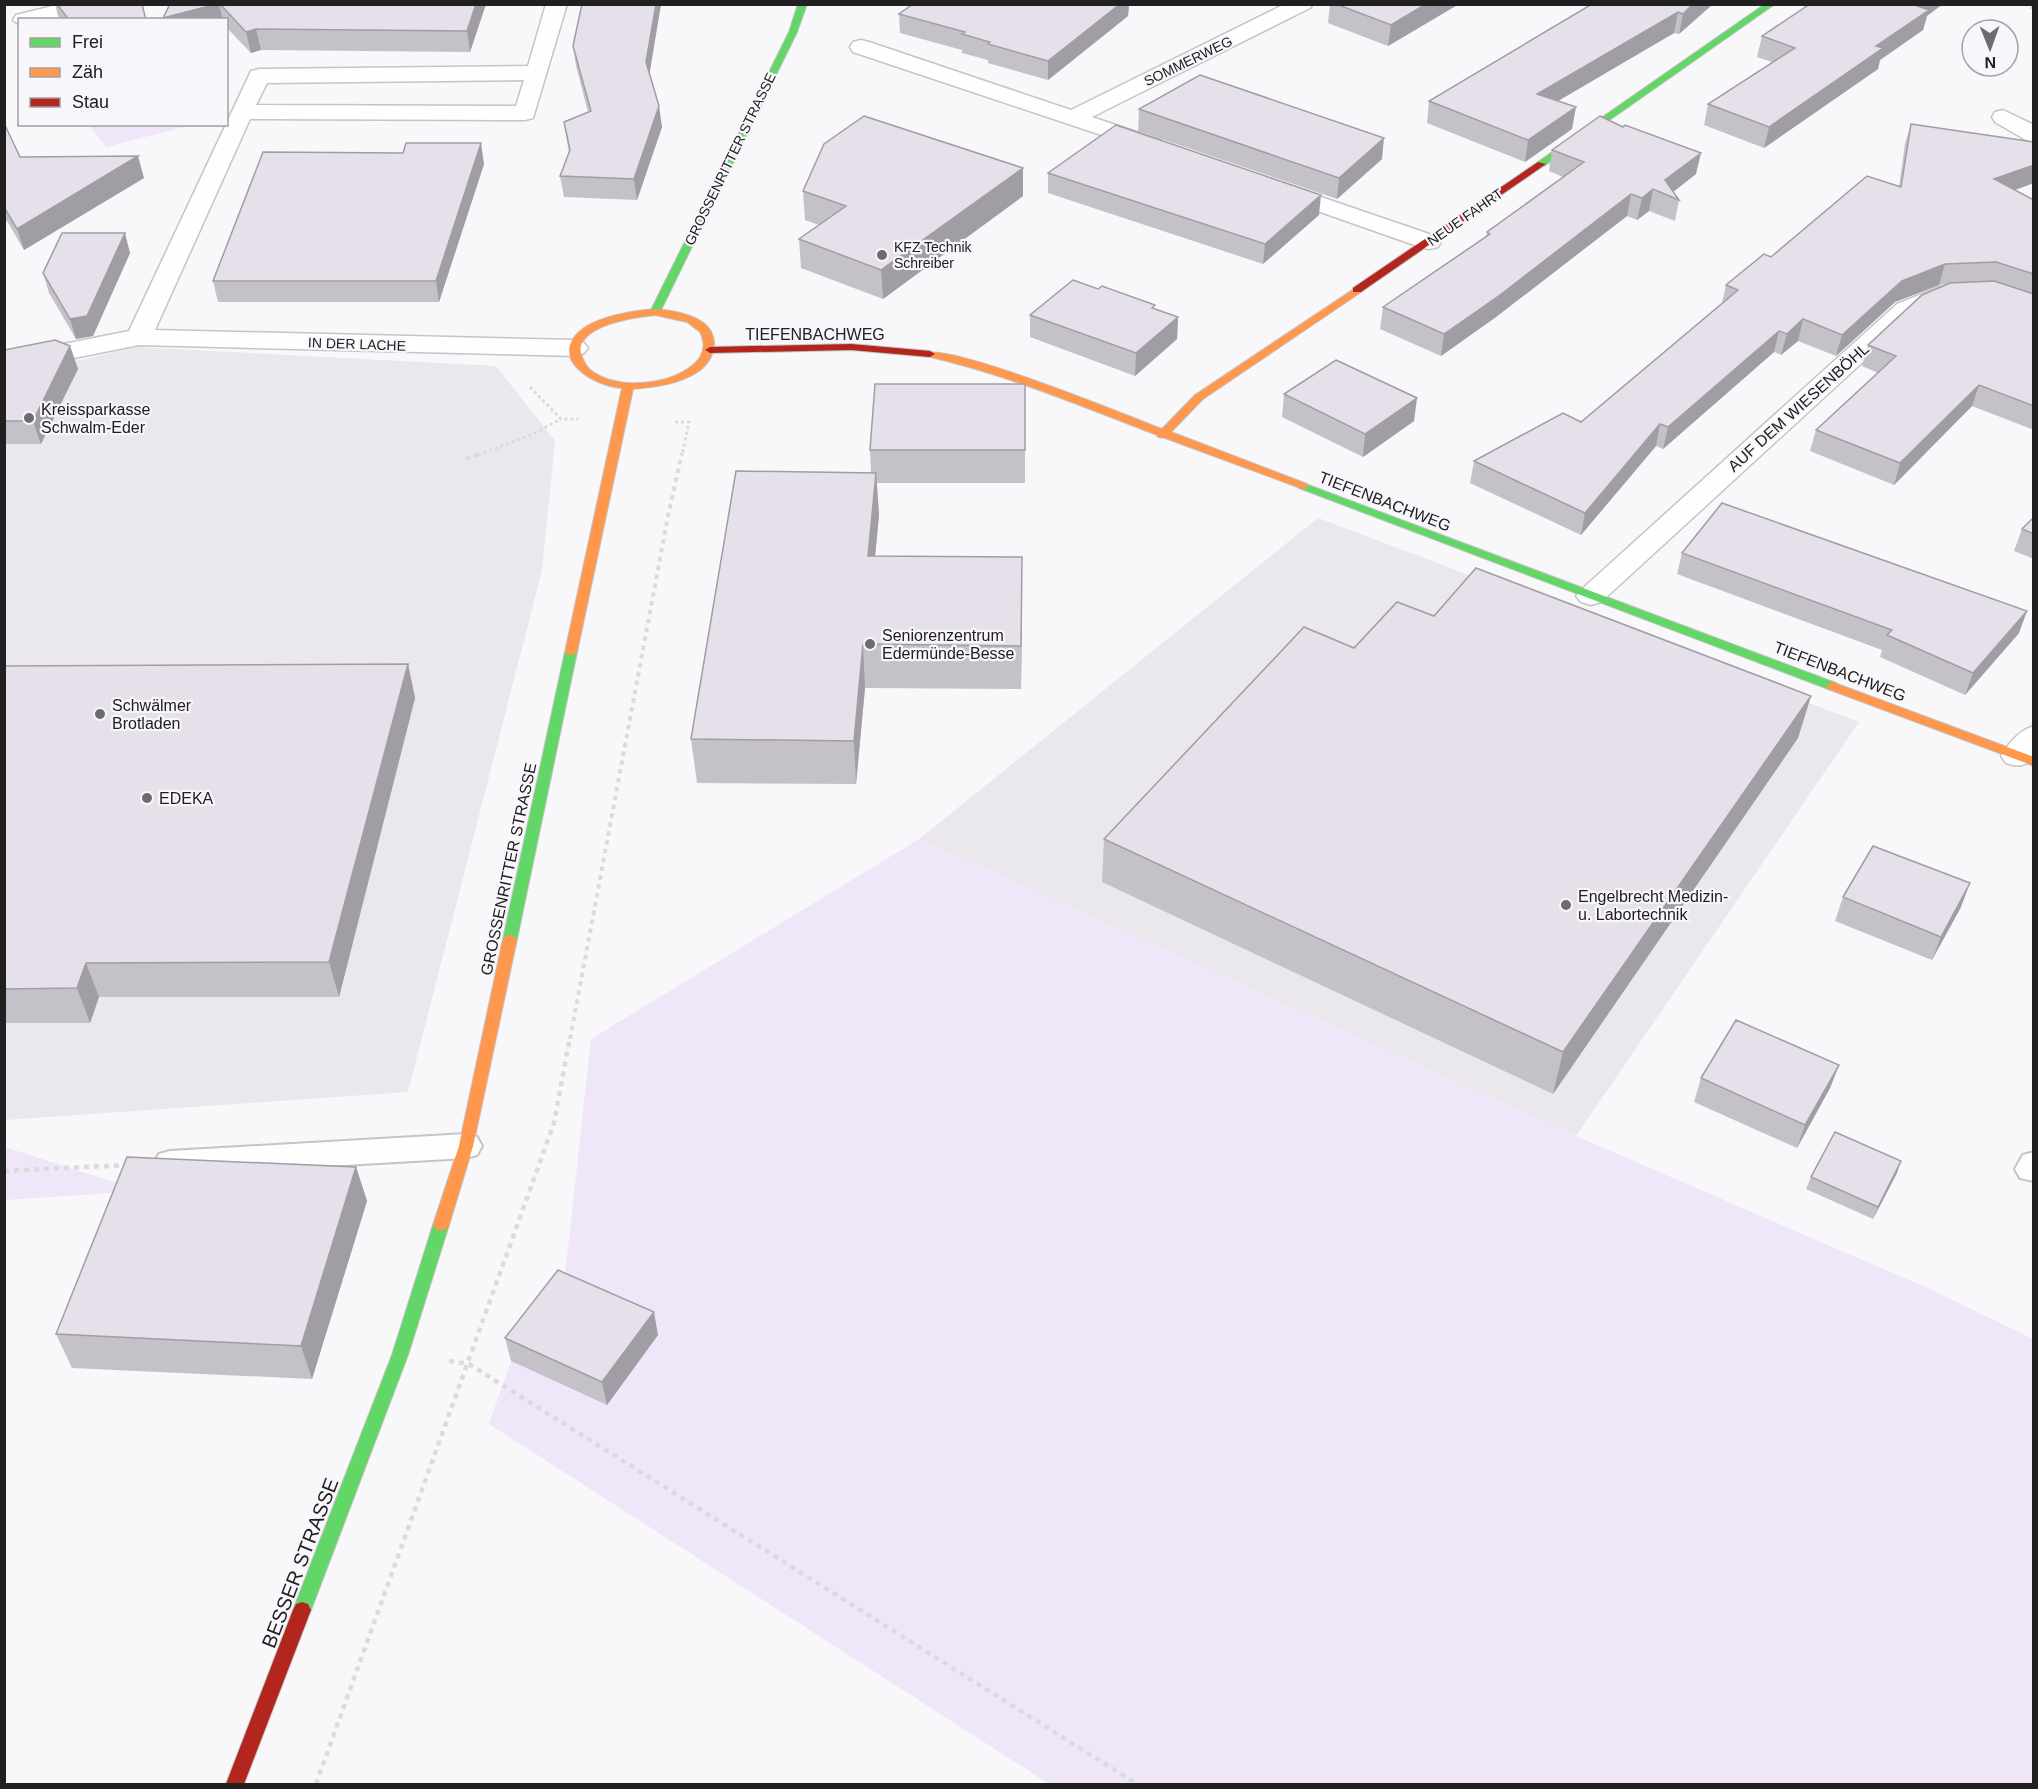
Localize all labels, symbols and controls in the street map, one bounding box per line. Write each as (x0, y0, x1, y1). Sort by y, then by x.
legend (18, 18, 228, 126)
north arrow (1960, 18, 2020, 78)
text: Frei (72, 32, 103, 52)
street label: SOMMERWEG (1141, 33, 1235, 89)
text: N (1984, 54, 1996, 71)
text: Zäh (72, 62, 103, 82)
street label: GROSSENRITTER STRASSE (681, 70, 779, 248)
text: Stau (72, 92, 109, 112)
street label: NEUE FAHRT (1424, 185, 1506, 249)
place label: KFZ Technik Schreiber (894, 239, 973, 271)
marker: KFZ Technik Schreiber (875, 248, 889, 262)
street label: TIEFENBACHWEG (745, 326, 885, 343)
street label: IN DER LACHE (308, 334, 406, 354)
street label: AUF DEM WIESENBÖHL (1725, 340, 1872, 475)
place label: Kreissparkasse Schwalm-Eder (41, 401, 150, 436)
marker: Kreissparkasse Schwalm-Eder (22, 411, 36, 425)
street label: TIEFENBACHWEG (1317, 469, 1453, 534)
place label: Seniorenzentrum Edermünde-Besse (882, 627, 1015, 662)
marker: Seniorenzentrum Edermünde-Besse (863, 637, 877, 651)
street label: TIEFENBACHWEG (1772, 639, 1908, 704)
place label: Schwälmer Brotladen (112, 697, 192, 732)
marker: Schwälmer Brotladen (93, 707, 107, 721)
street label: GROSSENRITTER STRASSE (478, 761, 539, 977)
place label: EDEKA (159, 790, 214, 807)
marker: EDEKA (140, 791, 154, 805)
place label: Engelbrecht Medizin- u. Labortechnik (1578, 888, 1728, 923)
marker: Engelbrecht Medizin- u. Labortechnik (1559, 898, 1573, 912)
street label: BESSER STRASSE (257, 1475, 343, 1651)

